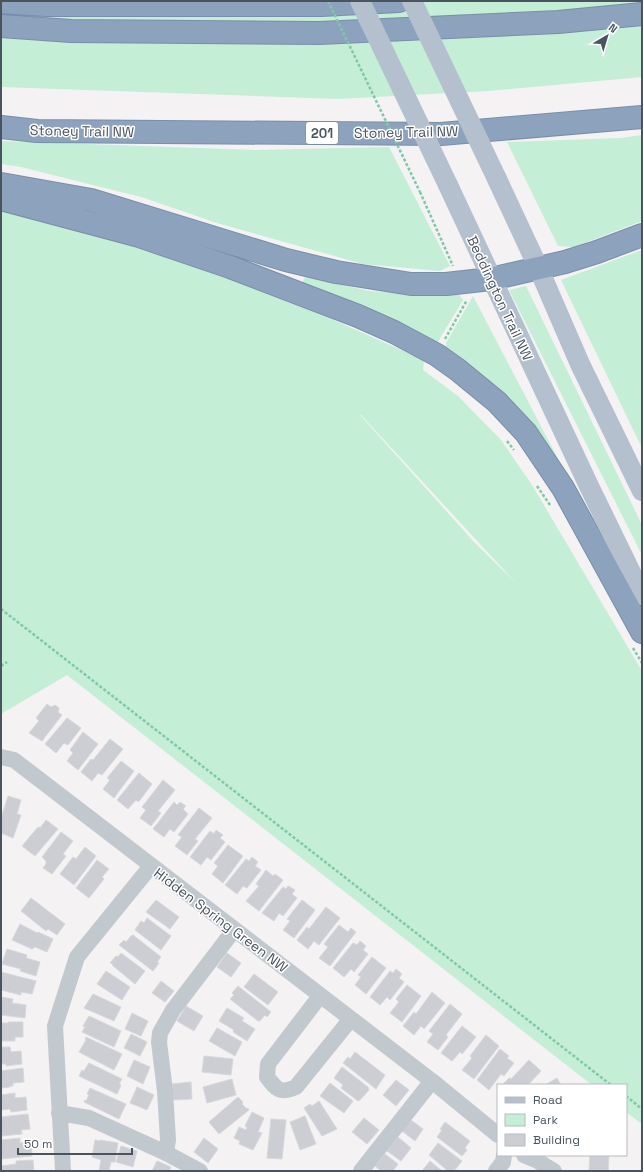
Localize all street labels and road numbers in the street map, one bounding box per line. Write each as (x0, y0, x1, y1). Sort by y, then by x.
street label: Stoney Trail NW (30, 121, 134, 141)
road number: 201 (306, 122, 338, 144)
street label: Stoney Trail NW (354, 122, 458, 142)
street label: Beddington Trail NW (463, 233, 537, 363)
street label: Hidden Spring Green NW (150, 864, 292, 976)

